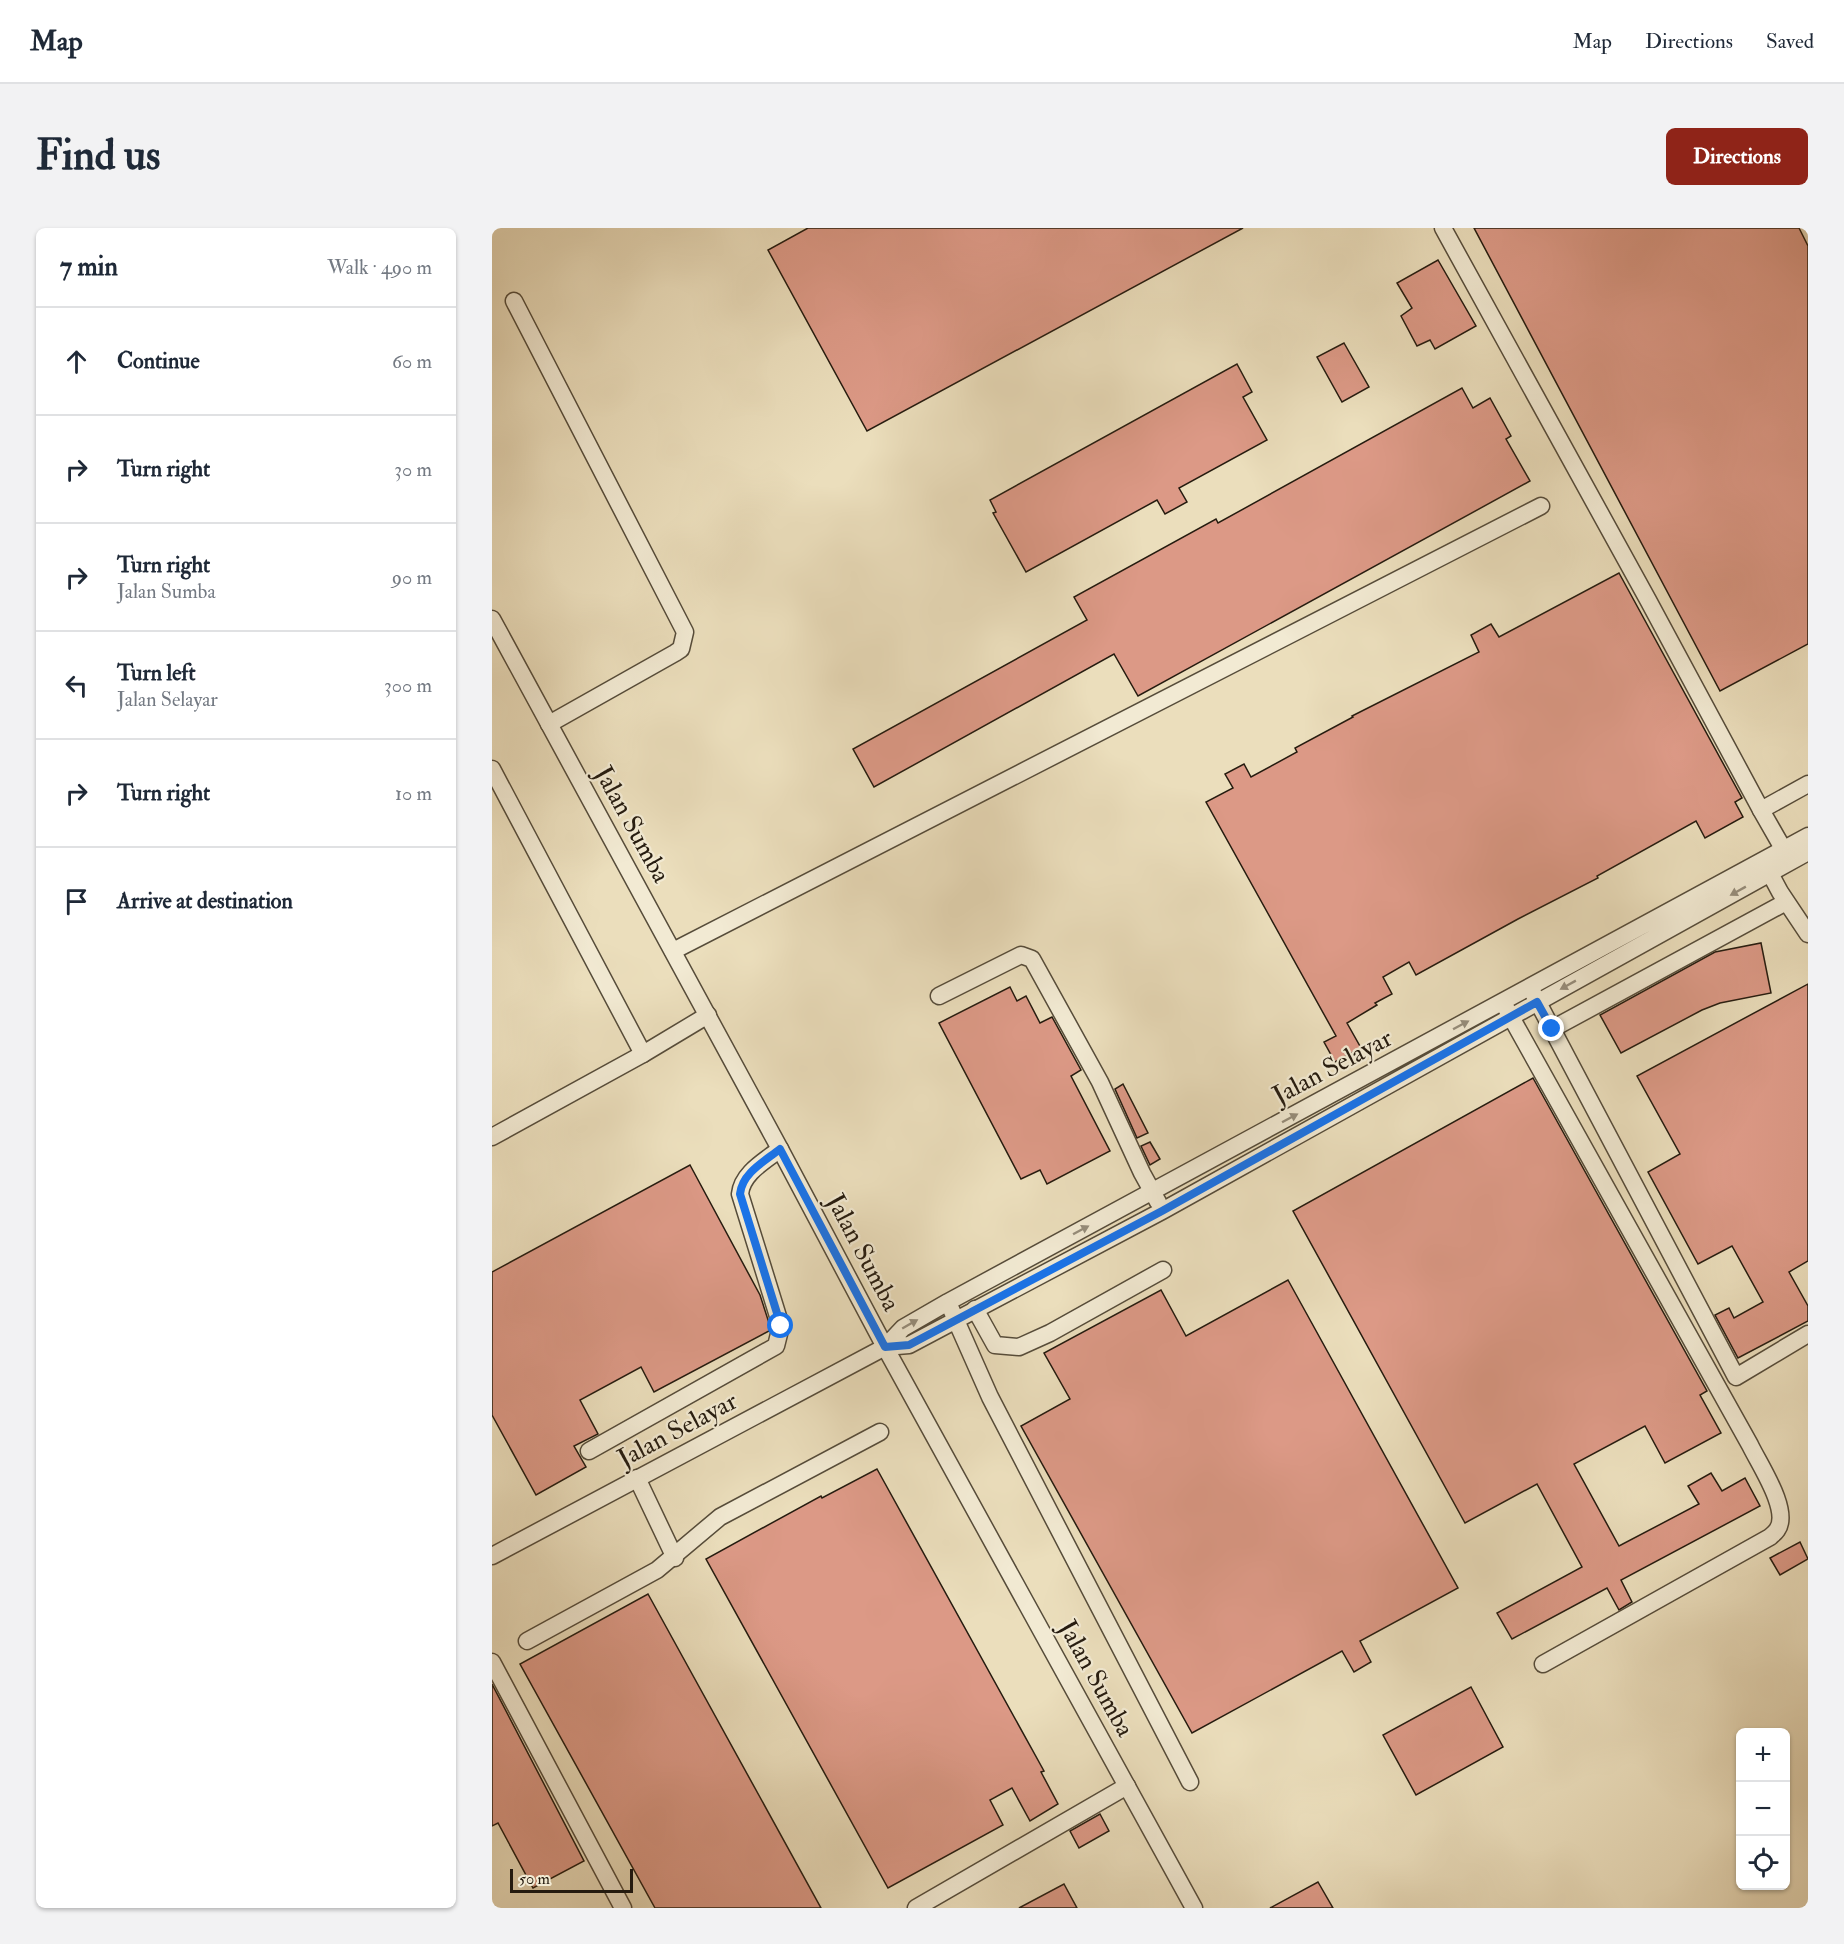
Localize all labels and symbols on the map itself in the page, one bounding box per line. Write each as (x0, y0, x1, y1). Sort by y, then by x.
street label: Jalan Sumba (587, 760, 677, 889)
one-way arrow (1730, 886, 1747, 896)
one-way arrow (1559, 980, 1576, 990)
route end (1538, 1015, 1564, 1041)
one-way arrow (1453, 1020, 1470, 1030)
street label: Jalan Selayar (1266, 1022, 1398, 1112)
one-way arrow (1281, 1113, 1298, 1123)
street label: Jalan Sumba (818, 1187, 907, 1317)
one-way arrow (1073, 1225, 1090, 1235)
route start (767, 1312, 793, 1338)
one-way arrow (902, 1319, 919, 1329)
street label: Jalan Selayar (611, 1385, 743, 1475)
street label: Jalan Sumba (1051, 1614, 1141, 1743)
scale bar (510, 1866, 633, 1894)

